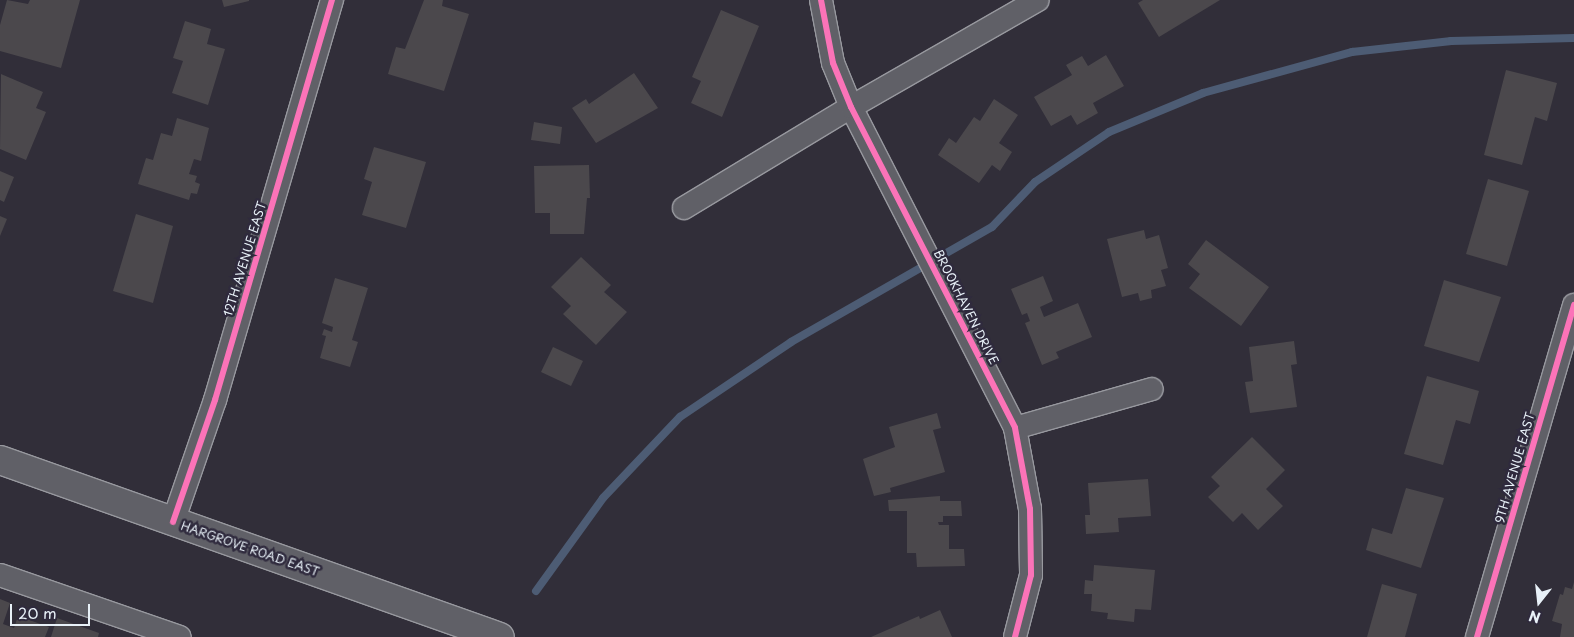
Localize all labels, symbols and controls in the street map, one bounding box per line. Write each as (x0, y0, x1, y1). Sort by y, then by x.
street label: 12TH AVENUE EAST (221, 199, 269, 319)
street label: BROOKHAVEN DRIVE (931, 247, 1001, 367)
street label: 9TH AVENUE EAST (1492, 411, 1538, 525)
street label: HARGROVE ROAD EAST (179, 518, 321, 580)
north arrow (1514, 577, 1564, 627)
scale bar (12, 594, 92, 626)
text: 20 m (18, 601, 57, 624)
text: N (1527, 605, 1543, 629)

